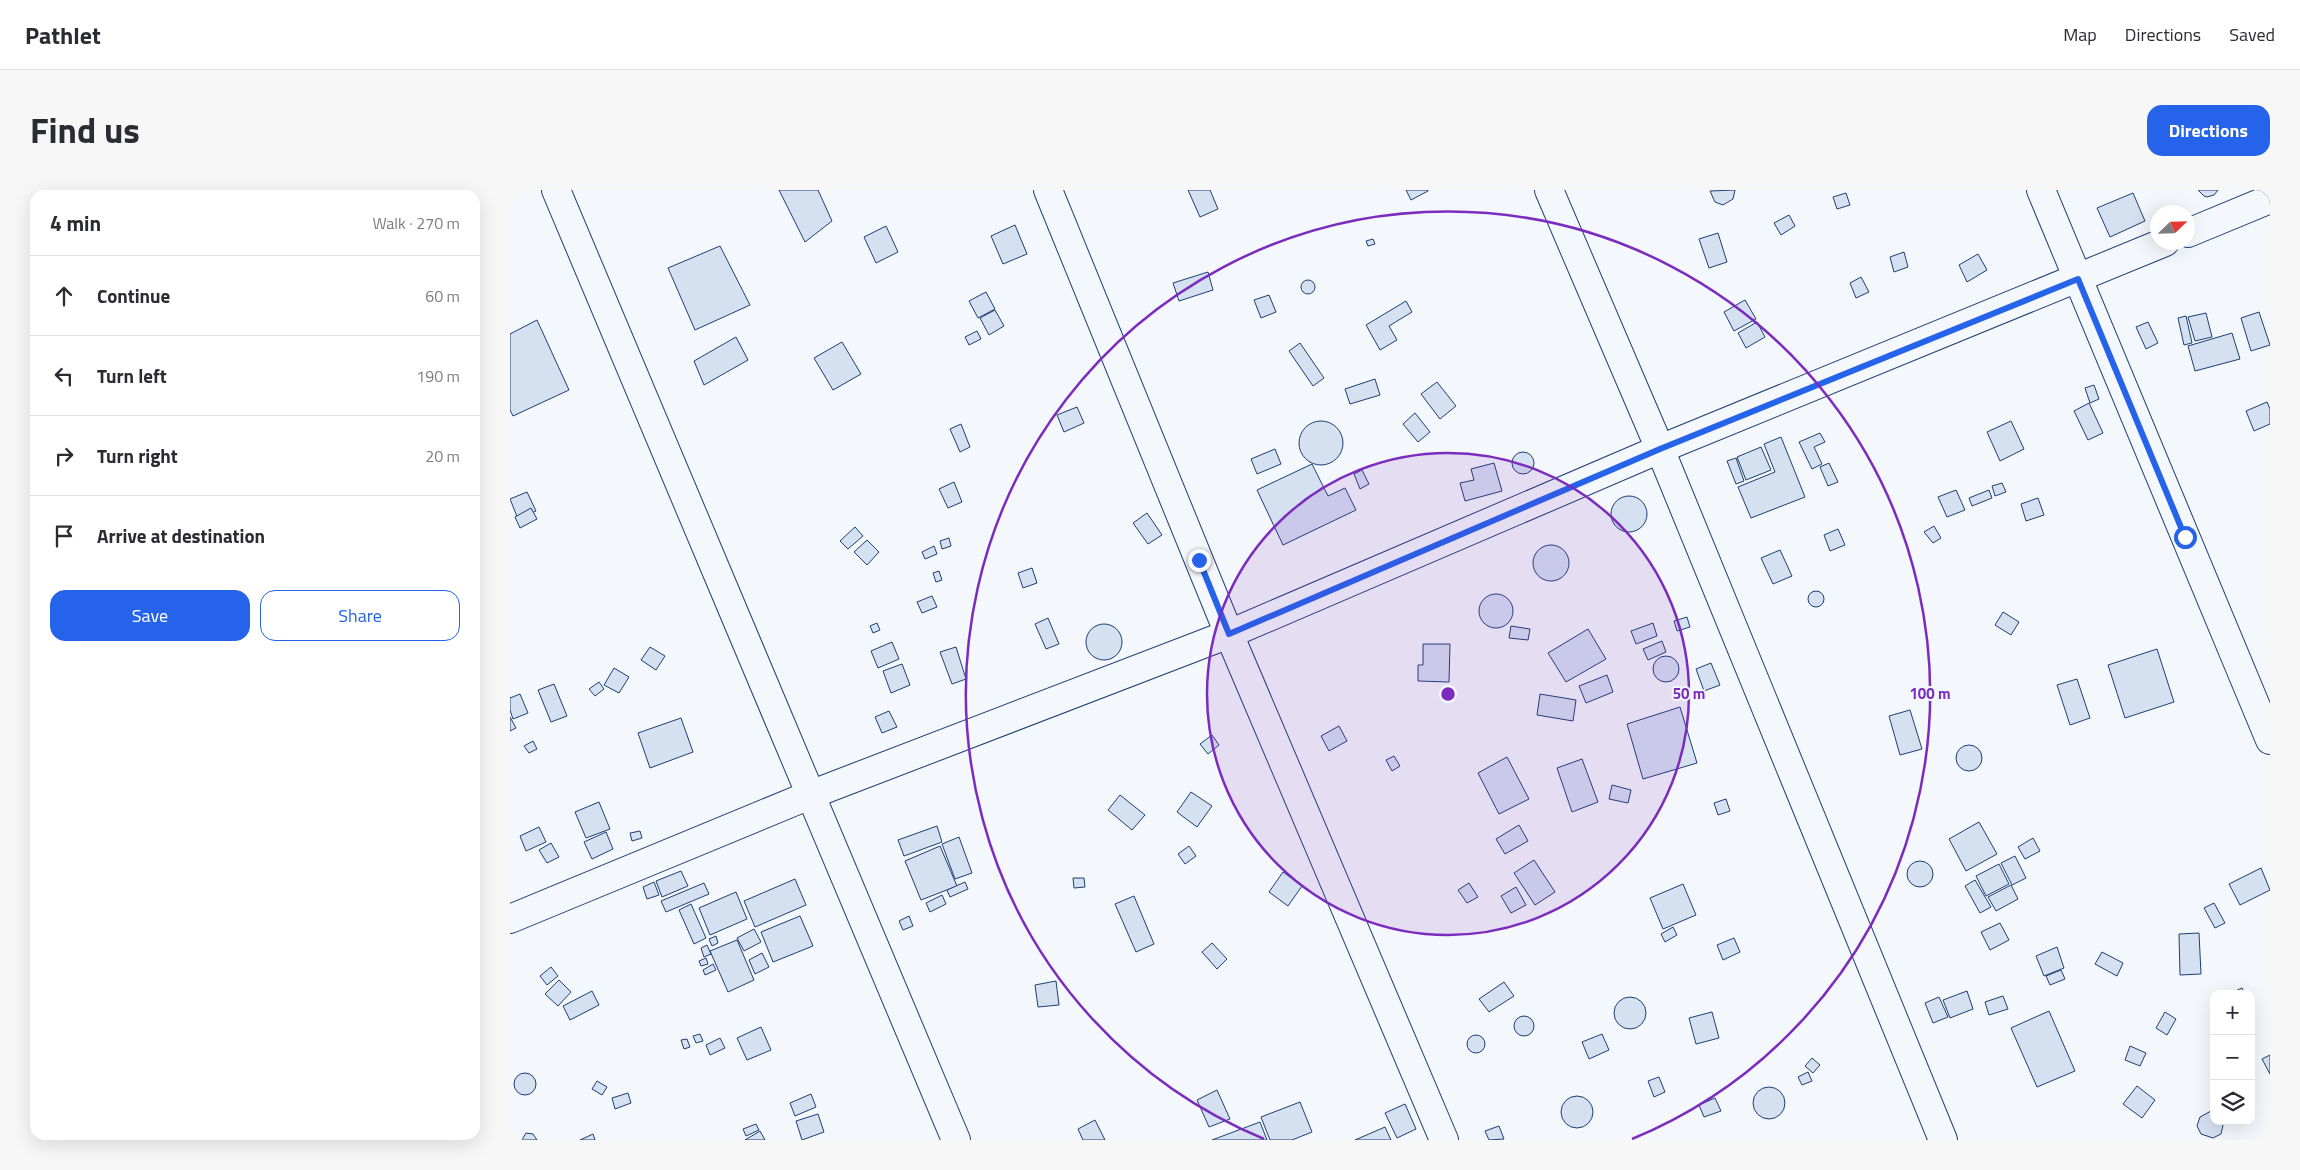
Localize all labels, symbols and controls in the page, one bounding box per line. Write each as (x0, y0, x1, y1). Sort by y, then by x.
text: Pathlet (25, 17, 101, 53)
text: Map (2063, 21, 2097, 48)
text: Directions (2125, 21, 2201, 48)
text: Saved (2229, 21, 2275, 48)
text: Find us (30, 103, 140, 157)
button: Directions (2147, 105, 2270, 156)
north arrow (2150, 205, 2195, 250)
text: 4 min (50, 207, 101, 239)
text: Walk · 270 m (372, 211, 460, 235)
text: Continue (97, 281, 170, 310)
icon: ahead (50, 282, 78, 310)
text: 60 m (425, 284, 460, 308)
text: Turn left (97, 361, 167, 390)
icon: left (50, 362, 78, 390)
text: 190 m (416, 364, 460, 388)
text: Turn right (97, 441, 178, 470)
icon: right (50, 442, 78, 470)
text: 20 m (425, 444, 460, 468)
text: Arrive at destination (97, 521, 265, 550)
icon: arrive (50, 522, 78, 550)
route start (2174, 526, 2197, 549)
route end (1188, 549, 1211, 572)
button: Save (50, 590, 250, 641)
button: Share (260, 590, 460, 641)
text: 50 m (1673, 682, 1705, 705)
text: 100 m (1909, 682, 1951, 705)
centre of rings (1439, 685, 1457, 703)
map controls (2210, 990, 2255, 1125)
button: + (2210, 990, 2255, 1035)
button: − (2210, 1035, 2255, 1080)
button: layers (2210, 1080, 2255, 1125)

